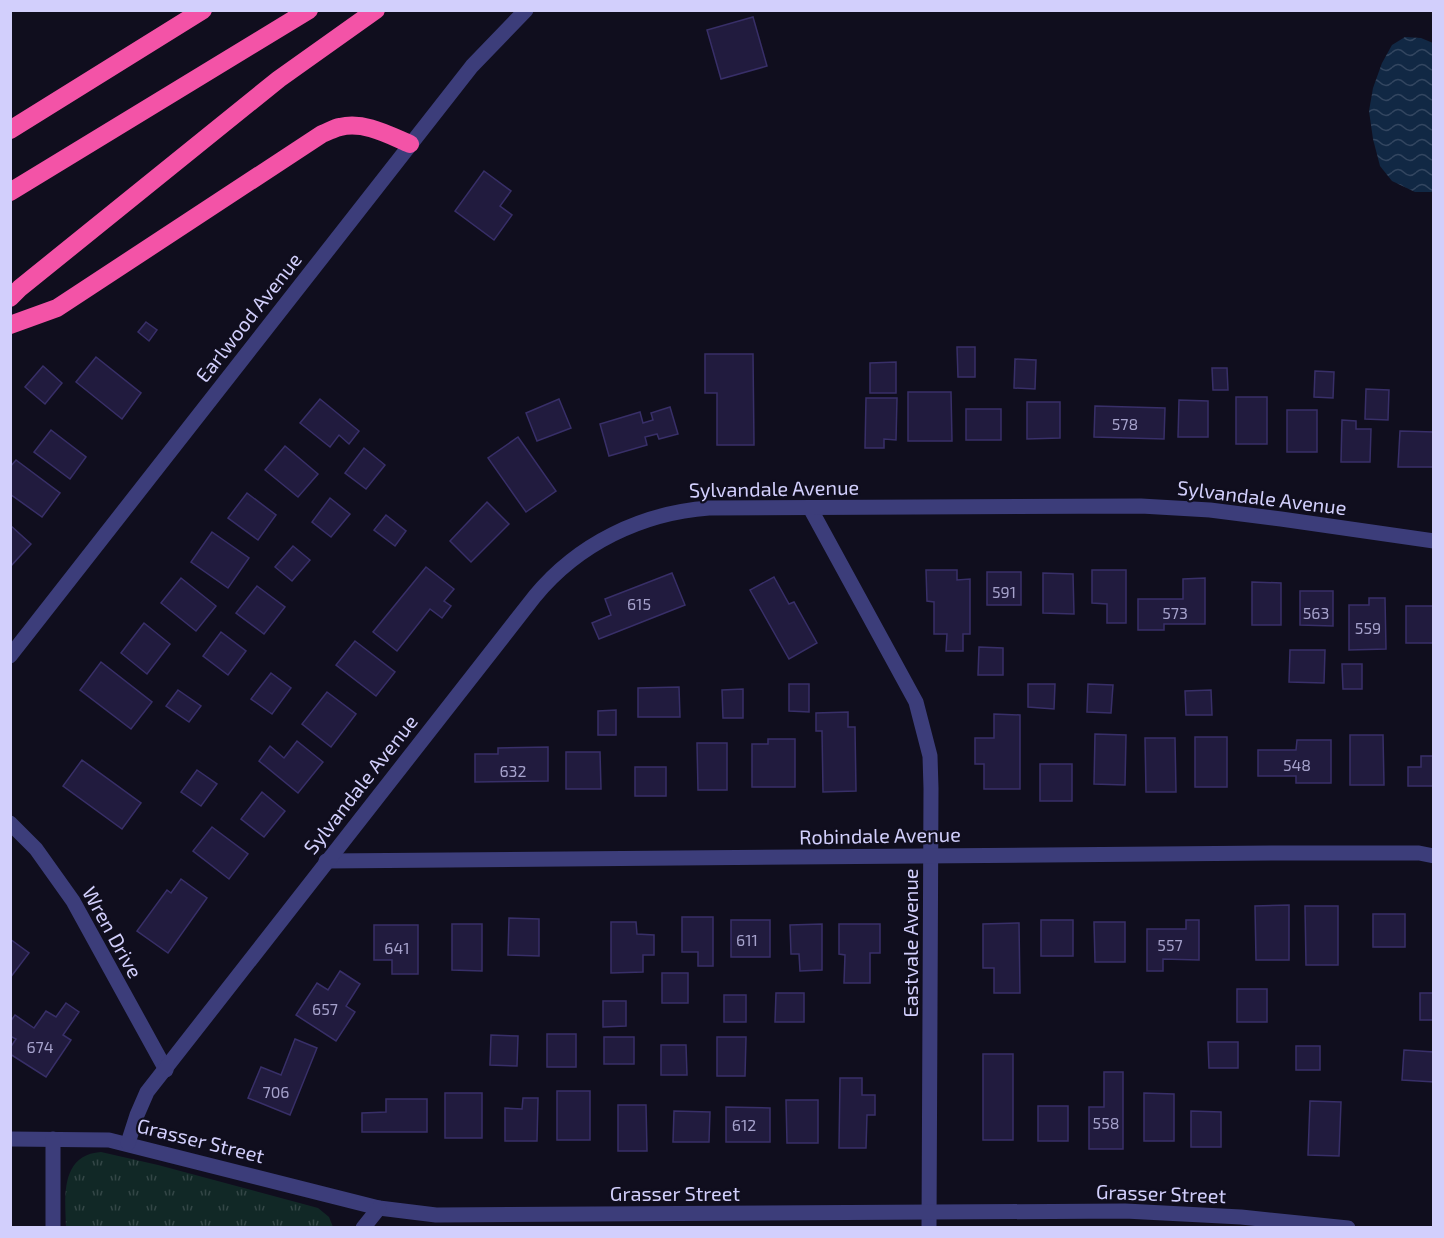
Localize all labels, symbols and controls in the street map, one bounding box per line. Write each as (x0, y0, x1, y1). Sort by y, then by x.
street label: Earlwood Avenue (190, 248, 306, 386)
house number: 578 (1112, 414, 1138, 433)
street label: Sylvandale Avenue (689, 475, 859, 501)
street label: Sylvandale Avenue (1176, 475, 1348, 519)
house number: 591 (992, 582, 1016, 601)
house number: 615 (627, 594, 651, 613)
house number: 573 (1162, 603, 1188, 622)
house number: 563 (1303, 603, 1329, 622)
house number: 559 (1355, 618, 1381, 637)
street label: Sylvandale Avenue (298, 709, 422, 859)
house number: 548 (1283, 755, 1311, 774)
house number: 632 (499, 761, 527, 780)
street label: Robindale Avenue (799, 822, 961, 848)
street label: Eastvale Avenue (898, 868, 922, 1018)
street label: Wren Drive (78, 882, 148, 982)
house number: 611 (736, 930, 758, 949)
house number: 557 (1157, 935, 1183, 954)
house number: 641 (384, 938, 410, 957)
house number: 657 (312, 999, 338, 1018)
house number: 674 (26, 1037, 54, 1056)
house number: 706 (263, 1082, 290, 1101)
street label: Grasser Street (135, 1113, 267, 1167)
house number: 558 (1093, 1113, 1119, 1132)
house number: 612 (732, 1115, 756, 1134)
street label: Grasser Street (1095, 1179, 1227, 1207)
street label: Grasser Street (610, 1181, 741, 1205)

